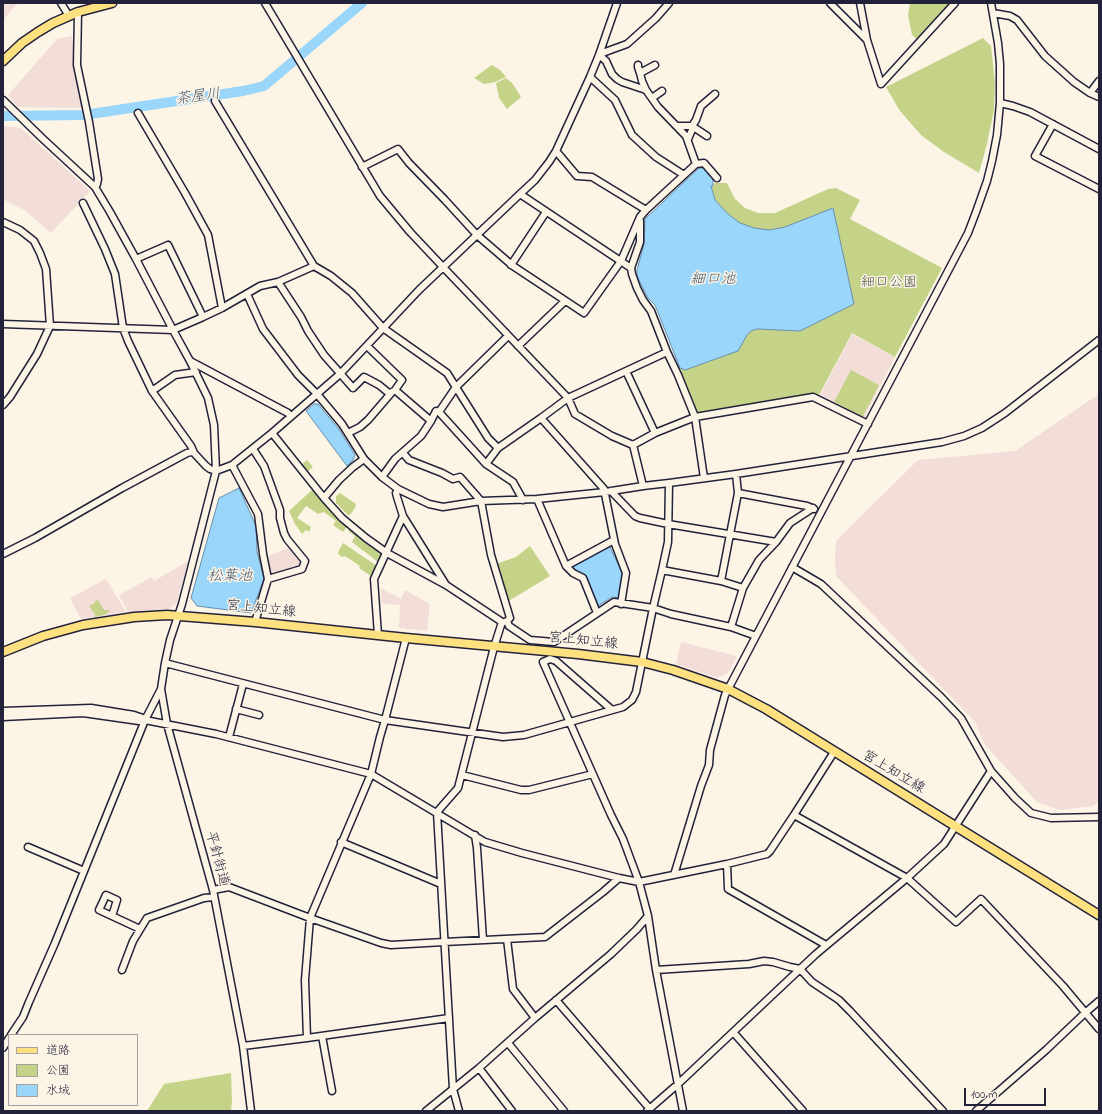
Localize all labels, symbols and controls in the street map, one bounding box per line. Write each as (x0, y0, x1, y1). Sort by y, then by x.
water label: 茶屋川 (174, 86, 222, 110)
water label: 細口池 (691, 272, 735, 290)
park label: 細口公園 (861, 276, 917, 292)
water label: 松葉池 (208, 569, 252, 587)
street label: 宮上知立線 (225, 598, 297, 622)
street label: 宮上知立線 (547, 630, 619, 654)
street label: 宮上知立線 (859, 748, 927, 798)
street label: 平針街道 (201, 830, 231, 888)
legend (8, 1034, 138, 1106)
text: 道路 (46, 1042, 70, 1060)
text: 公園 (46, 1062, 70, 1080)
scale bar (966, 1080, 1048, 1106)
text: 水域 (46, 1082, 70, 1100)
text: 100 m (971, 1086, 998, 1104)

